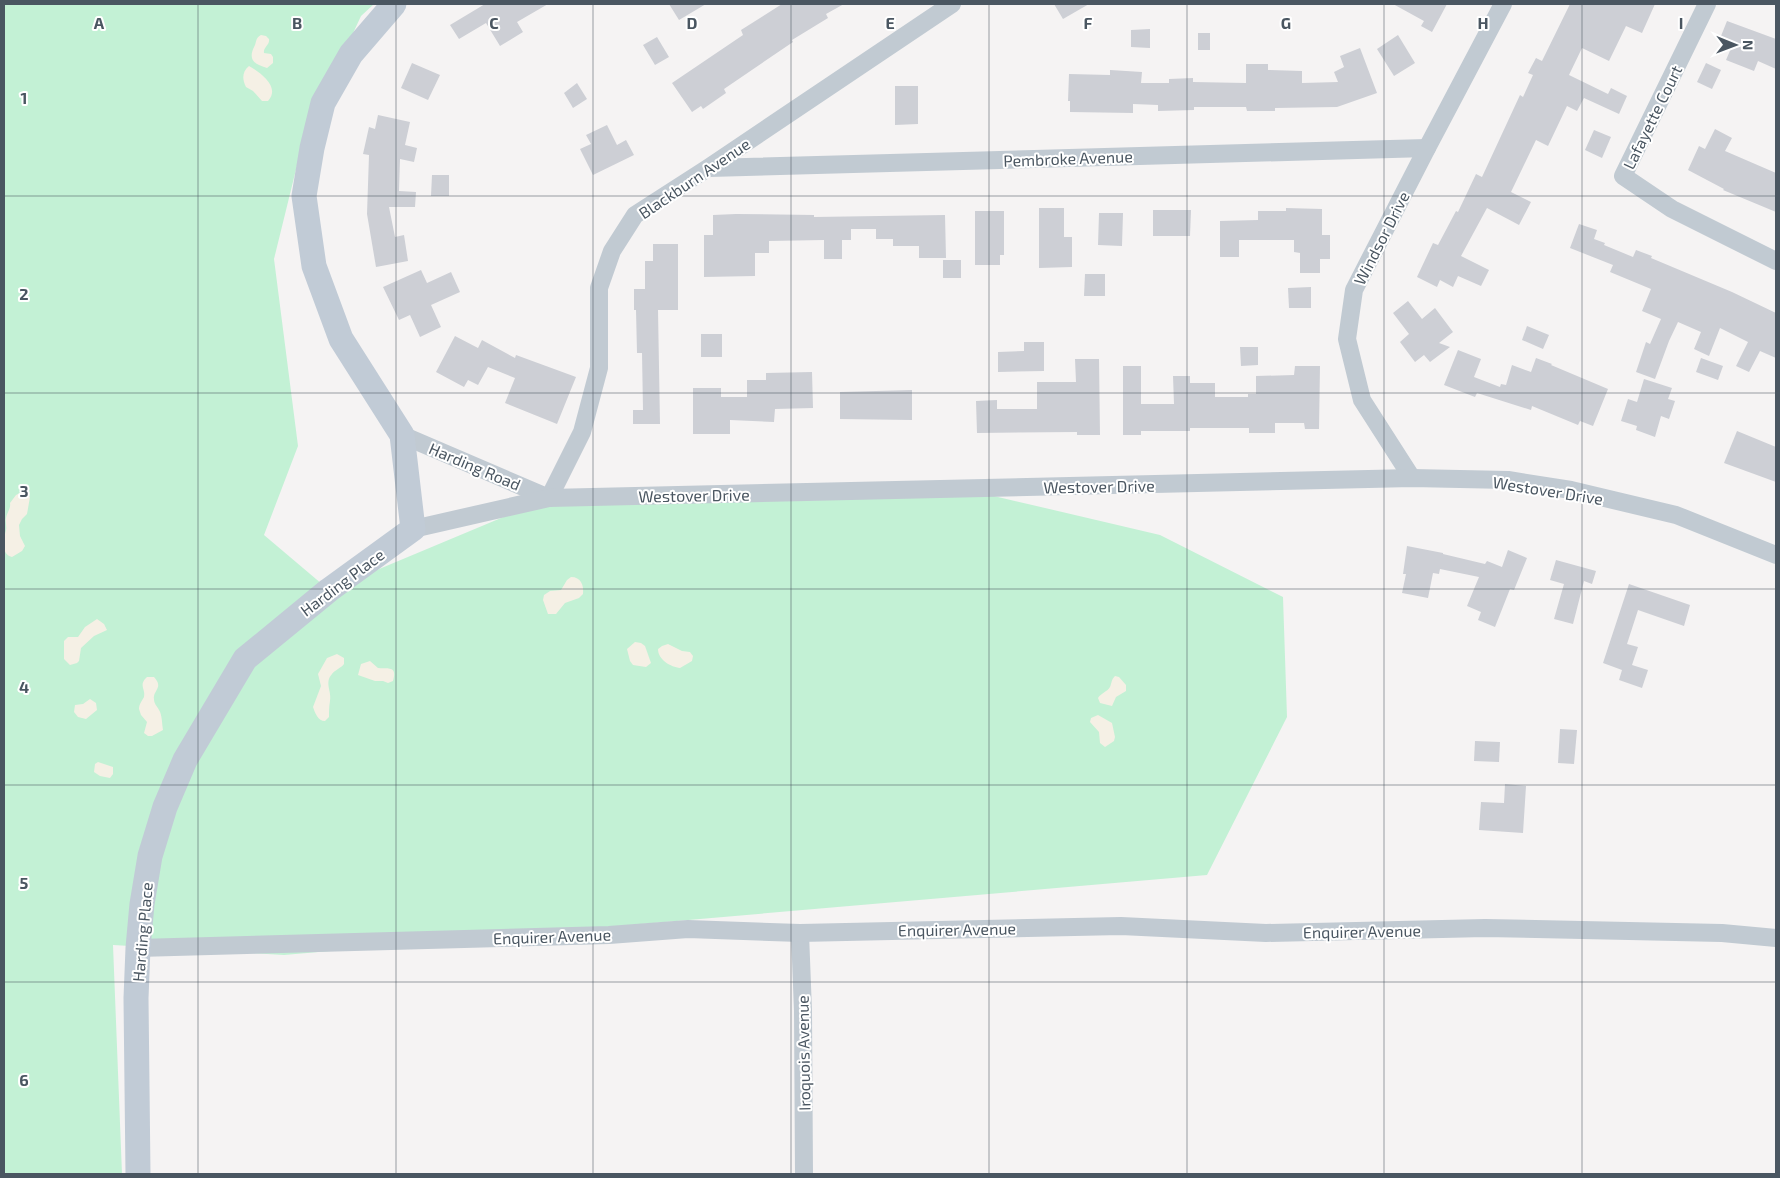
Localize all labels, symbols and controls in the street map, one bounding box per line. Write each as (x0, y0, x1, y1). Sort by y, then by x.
text: A (94, 13, 105, 32)
text: B (292, 13, 302, 32)
text: C (489, 13, 499, 32)
text: D (687, 13, 698, 32)
text: E (885, 13, 895, 32)
text: F (1084, 13, 1093, 32)
text: G (1281, 13, 1291, 32)
text: H (1477, 13, 1489, 32)
text: I (1679, 13, 1683, 32)
north arrow (1710, 20, 1760, 70)
text: N (1740, 40, 1757, 50)
street label: Lafayette Court (1619, 62, 1685, 172)
text: 1 (21, 88, 27, 107)
street label: Blackburn Avenue (635, 134, 753, 222)
street label: Pembroke Avenue (1003, 146, 1133, 170)
street label: Windsor Drive (1349, 188, 1413, 288)
text: 2 (19, 284, 29, 303)
street label: Harding Road (426, 438, 524, 494)
street label: Westover Drive (1492, 472, 1604, 508)
street label: Westover Drive (1043, 476, 1155, 496)
text: 3 (19, 481, 29, 500)
street label: Westover Drive (638, 485, 750, 505)
street label: Harding Place (296, 544, 388, 620)
text: 4 (19, 677, 29, 696)
text: 5 (20, 873, 29, 892)
street label: Harding Place (128, 881, 156, 983)
street label: Enquirer Avenue (898, 918, 1016, 940)
street label: Enquirer Avenue (1303, 920, 1421, 942)
street label: Enquirer Avenue (493, 924, 611, 948)
street label: Iroquois Avenue (792, 995, 814, 1111)
text: 6 (19, 1070, 29, 1089)

